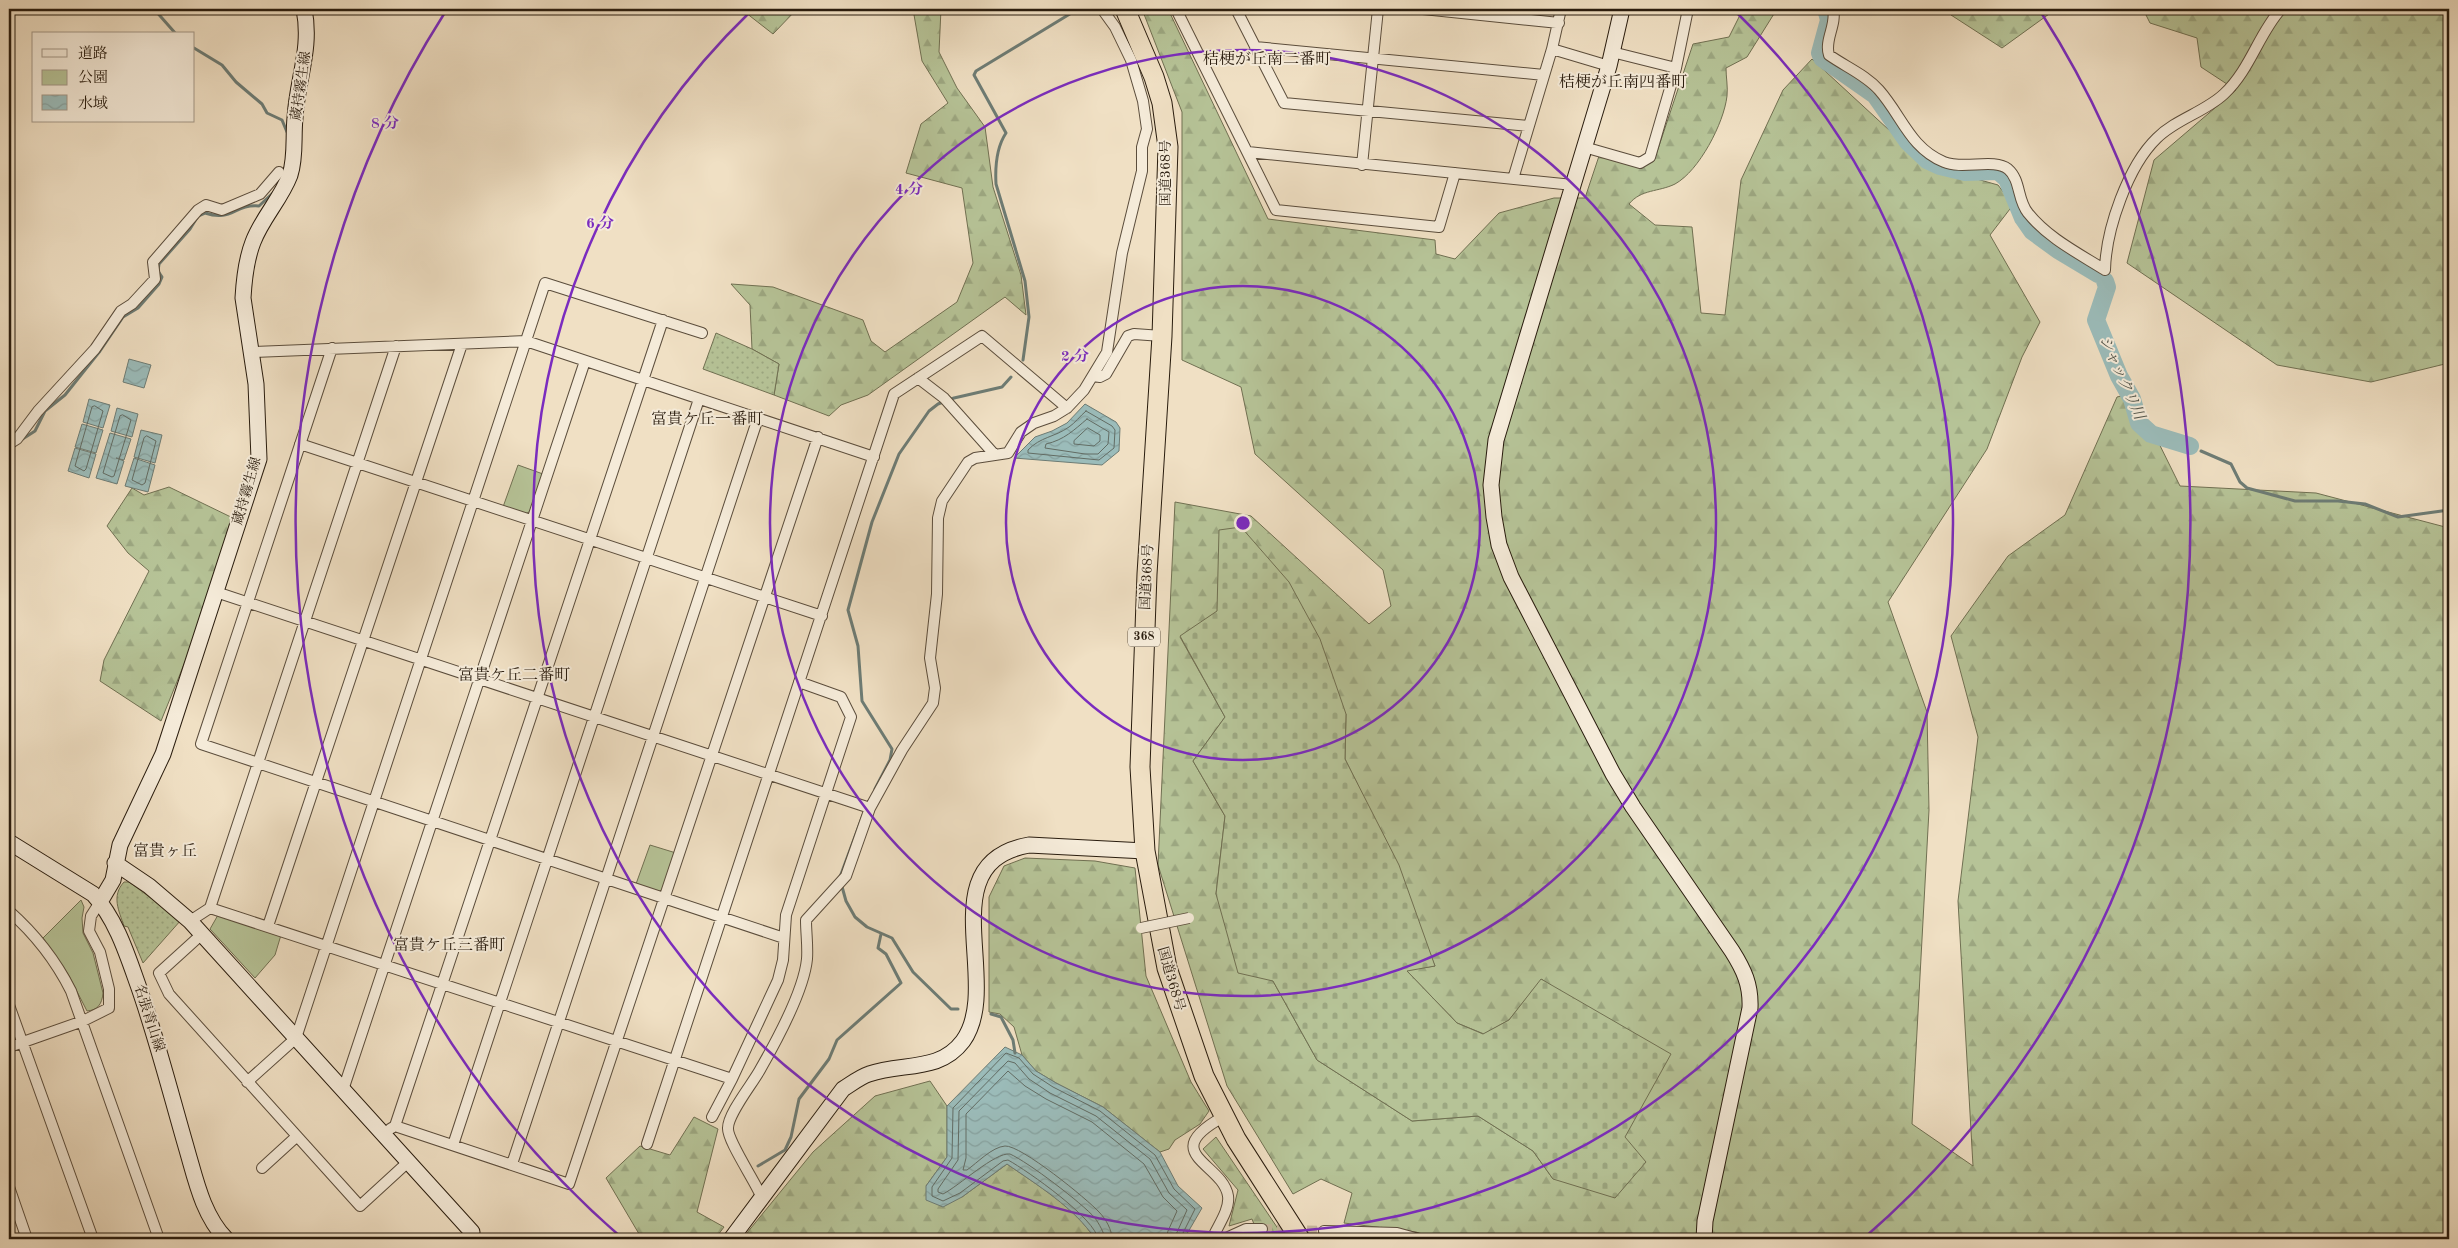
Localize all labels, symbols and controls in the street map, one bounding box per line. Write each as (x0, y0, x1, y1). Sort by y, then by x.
legend (32, 32, 195, 122)
text: 道路 (78, 45, 108, 62)
street label: 蔵持霧生線 (288, 50, 313, 122)
district label: 桔梗が丘南二番町 (1203, 50, 1331, 68)
text: 公園 (78, 69, 108, 86)
district label: 桔梗が丘南四番町 (1559, 73, 1687, 91)
text: 水域 (78, 95, 108, 112)
text: 8 分 (371, 115, 399, 132)
street label: 国道368号 (1158, 140, 1173, 206)
text: 4 分 (895, 181, 923, 198)
text: 6 分 (586, 215, 614, 232)
water label: シャックリ川 (2096, 334, 2148, 424)
text: 2 分 (1061, 348, 1089, 365)
district label: 富貴ケ丘一番町 (651, 410, 763, 428)
street label: 蔵持霧生線 (230, 455, 263, 527)
centre of rings (1234, 514, 1252, 532)
street label: 国道368号 (1137, 543, 1156, 611)
road number: 368 (1128, 628, 1160, 646)
district label: 富貴ケ丘二番町 (458, 666, 570, 684)
district label: 富貴ヶ丘 (133, 842, 197, 860)
district label: 富貴ケ丘三番町 (393, 936, 505, 954)
street label: 国道368号 (1155, 945, 1188, 1013)
street label: 名張青山線 (132, 982, 167, 1053)

